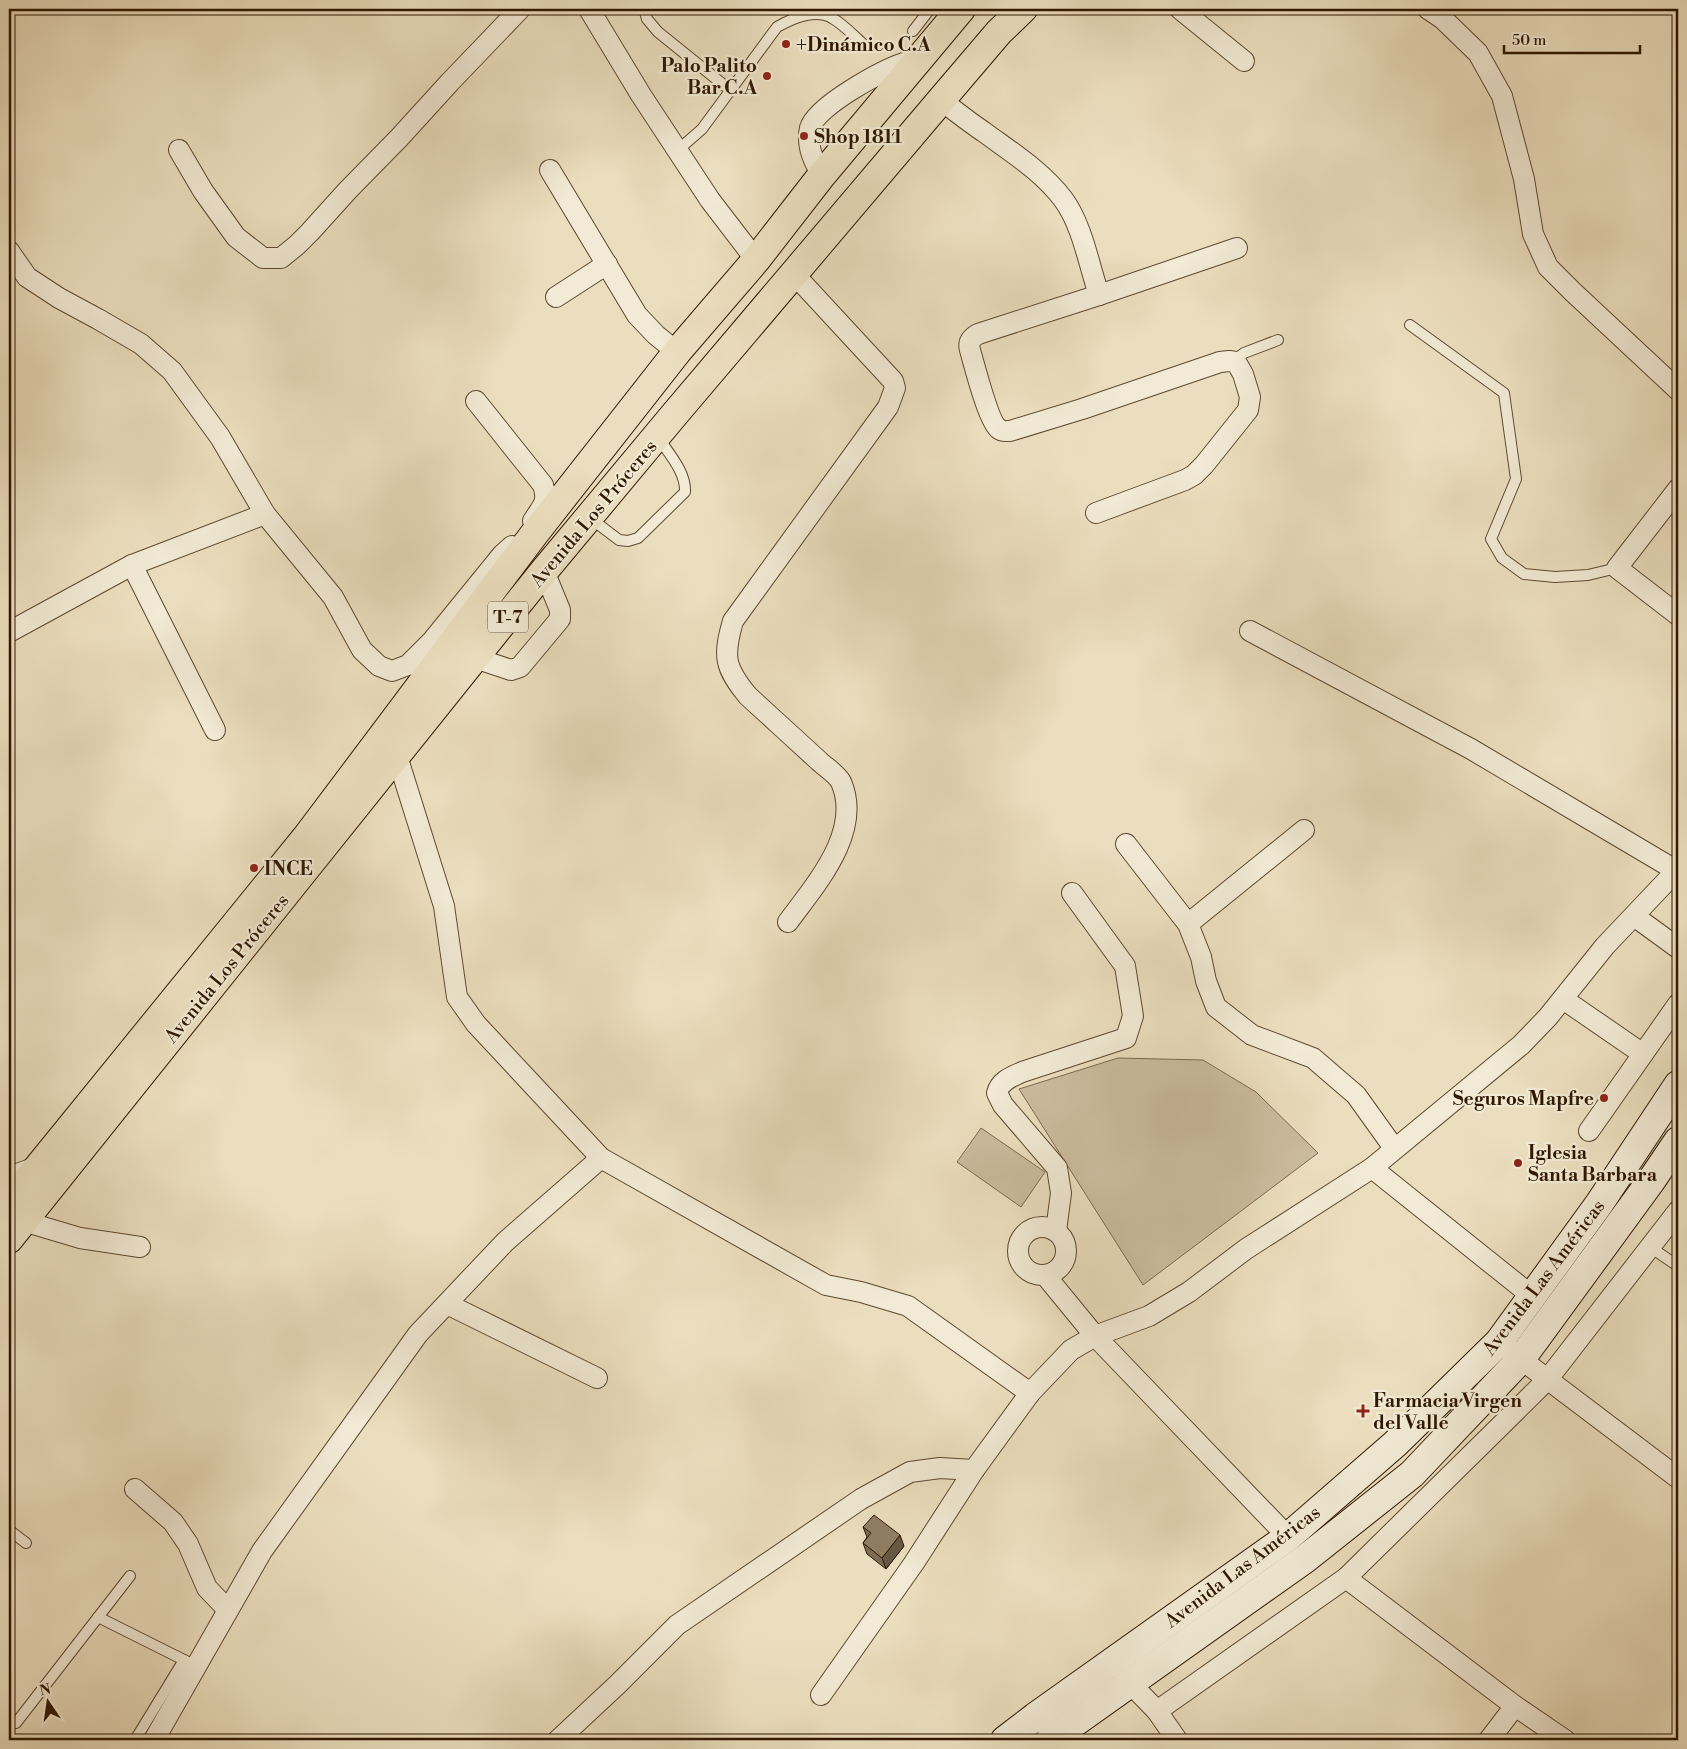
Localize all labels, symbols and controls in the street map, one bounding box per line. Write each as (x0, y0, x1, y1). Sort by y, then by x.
scale bar (1504, 22, 1641, 54)
text: 50 m (1512, 31, 1546, 50)
place label: +Dinámico C.A (796, 33, 931, 57)
marker: +Dinámico C.A (780, 38, 792, 50)
place label: Palo Palito Bar C.A (661, 54, 757, 100)
marker: Palo Palito Bar C.A (761, 70, 773, 82)
place label: Shop 1811 (814, 125, 902, 149)
marker: Shop 1811 (798, 130, 810, 142)
street label: Avenida Los Próceres (524, 435, 662, 593)
road number: T-7 (488, 602, 528, 632)
place label: INCE (264, 857, 313, 881)
marker: INCE (248, 862, 260, 874)
street label: Avenida Los Próceres (159, 889, 294, 1049)
place label: Seguros Mapfre (1453, 1087, 1594, 1111)
marker: Seguros Mapfre (1598, 1092, 1610, 1104)
place label: Iglesia Santa Barbara (1528, 1141, 1658, 1187)
marker: Iglesia Santa Barbara (1512, 1157, 1524, 1169)
street label: Avenida Las Américas (1477, 1195, 1610, 1361)
place label: Farmacia Virgen del Valle (1373, 1389, 1522, 1435)
marker: Farmacia Virgen del Valle (1357, 1405, 1369, 1417)
street label: Avenida Las Américas (1159, 1500, 1325, 1634)
north arrow (22, 1676, 72, 1726)
text: N (38, 1680, 53, 1700)

